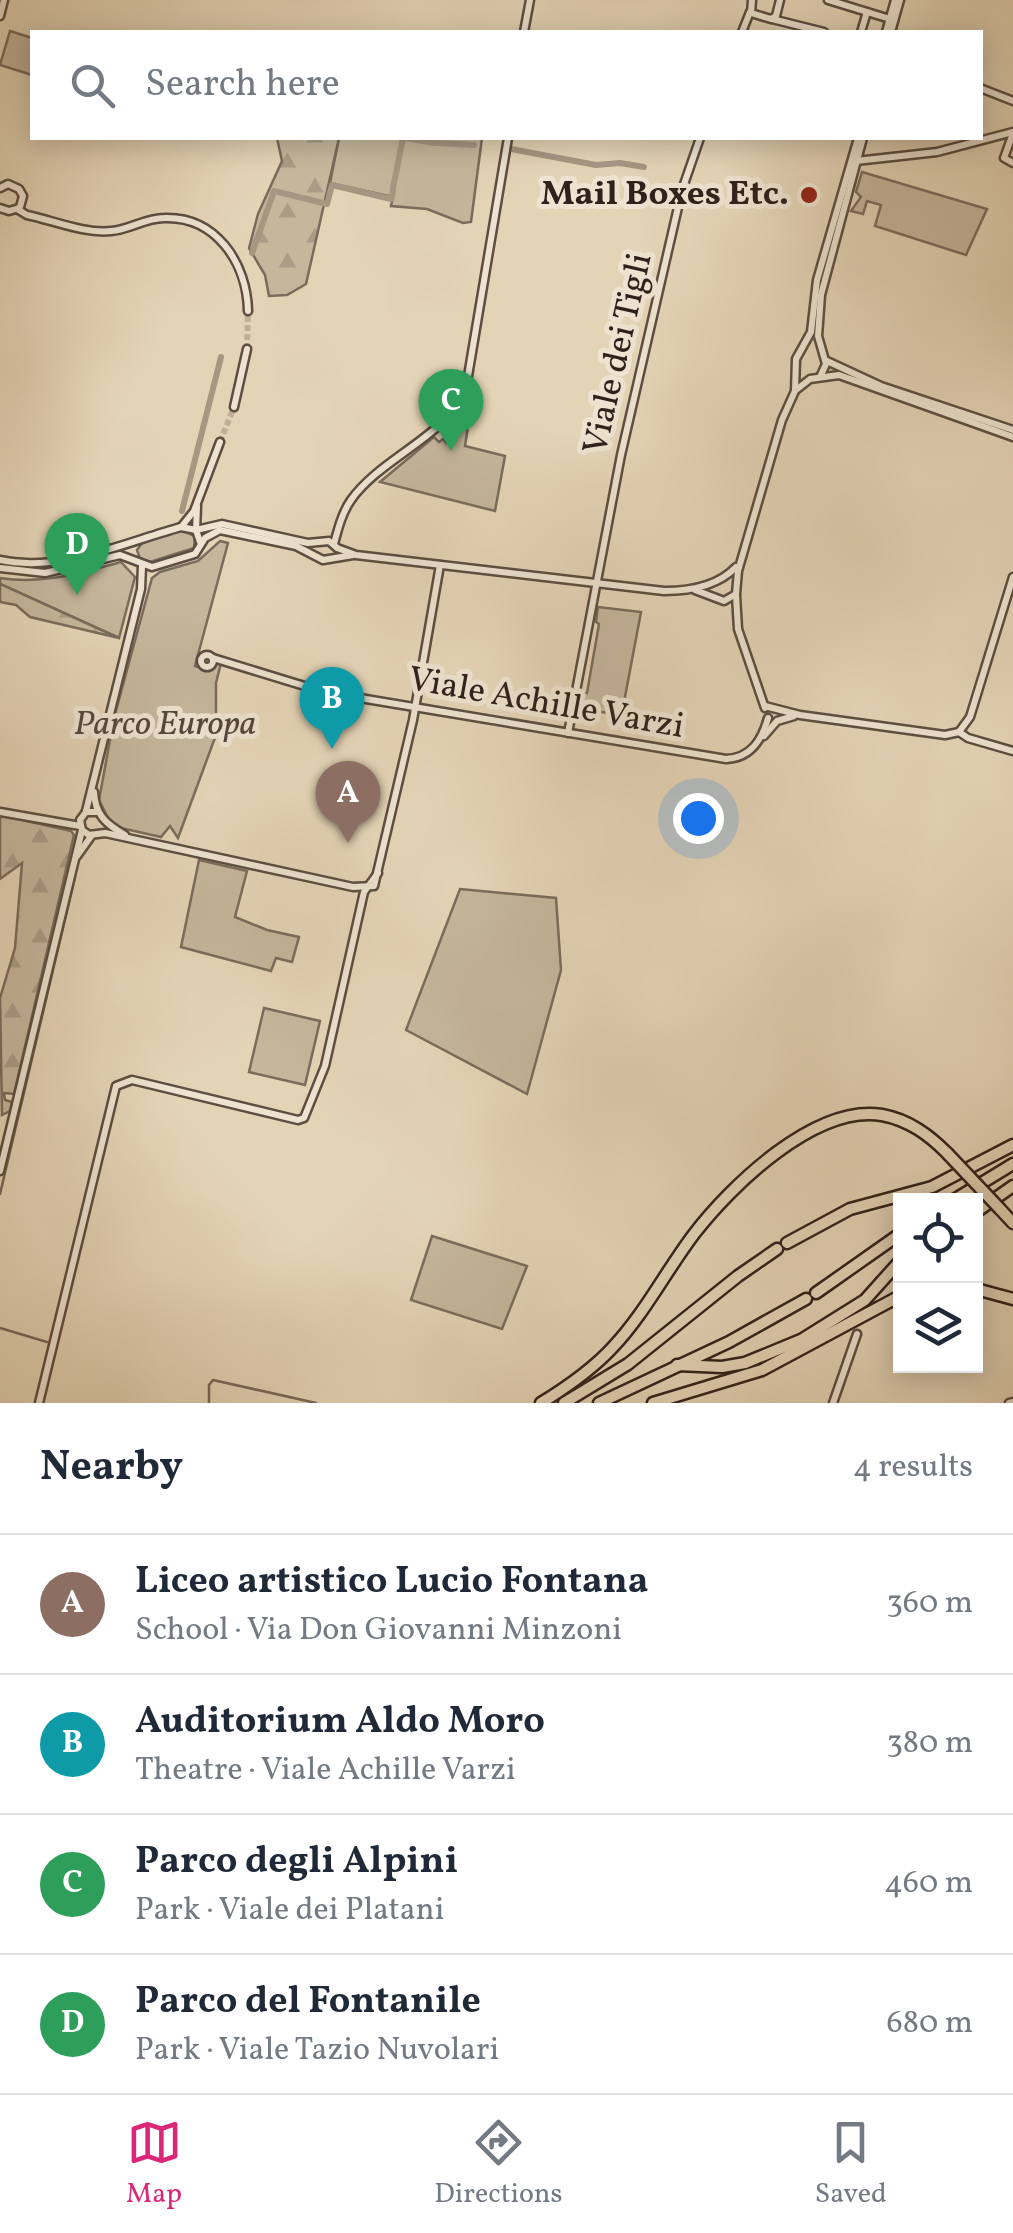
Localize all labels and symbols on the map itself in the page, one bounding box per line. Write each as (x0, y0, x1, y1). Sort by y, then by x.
place label: Mail Boxes Etc. (541, 171, 789, 219)
marker: Mail Boxes Etc. (798, 184, 820, 206)
street label: Viale dei Tigli (573, 249, 665, 459)
pin: C (418, 368, 484, 451)
pin: D (44, 512, 110, 595)
street label: Viale Achille Varzi (405, 656, 687, 752)
pin: B (300, 666, 364, 749)
park label: Parco Europa (74, 701, 256, 749)
pin: A (316, 760, 380, 843)
your location (673, 793, 724, 844)

